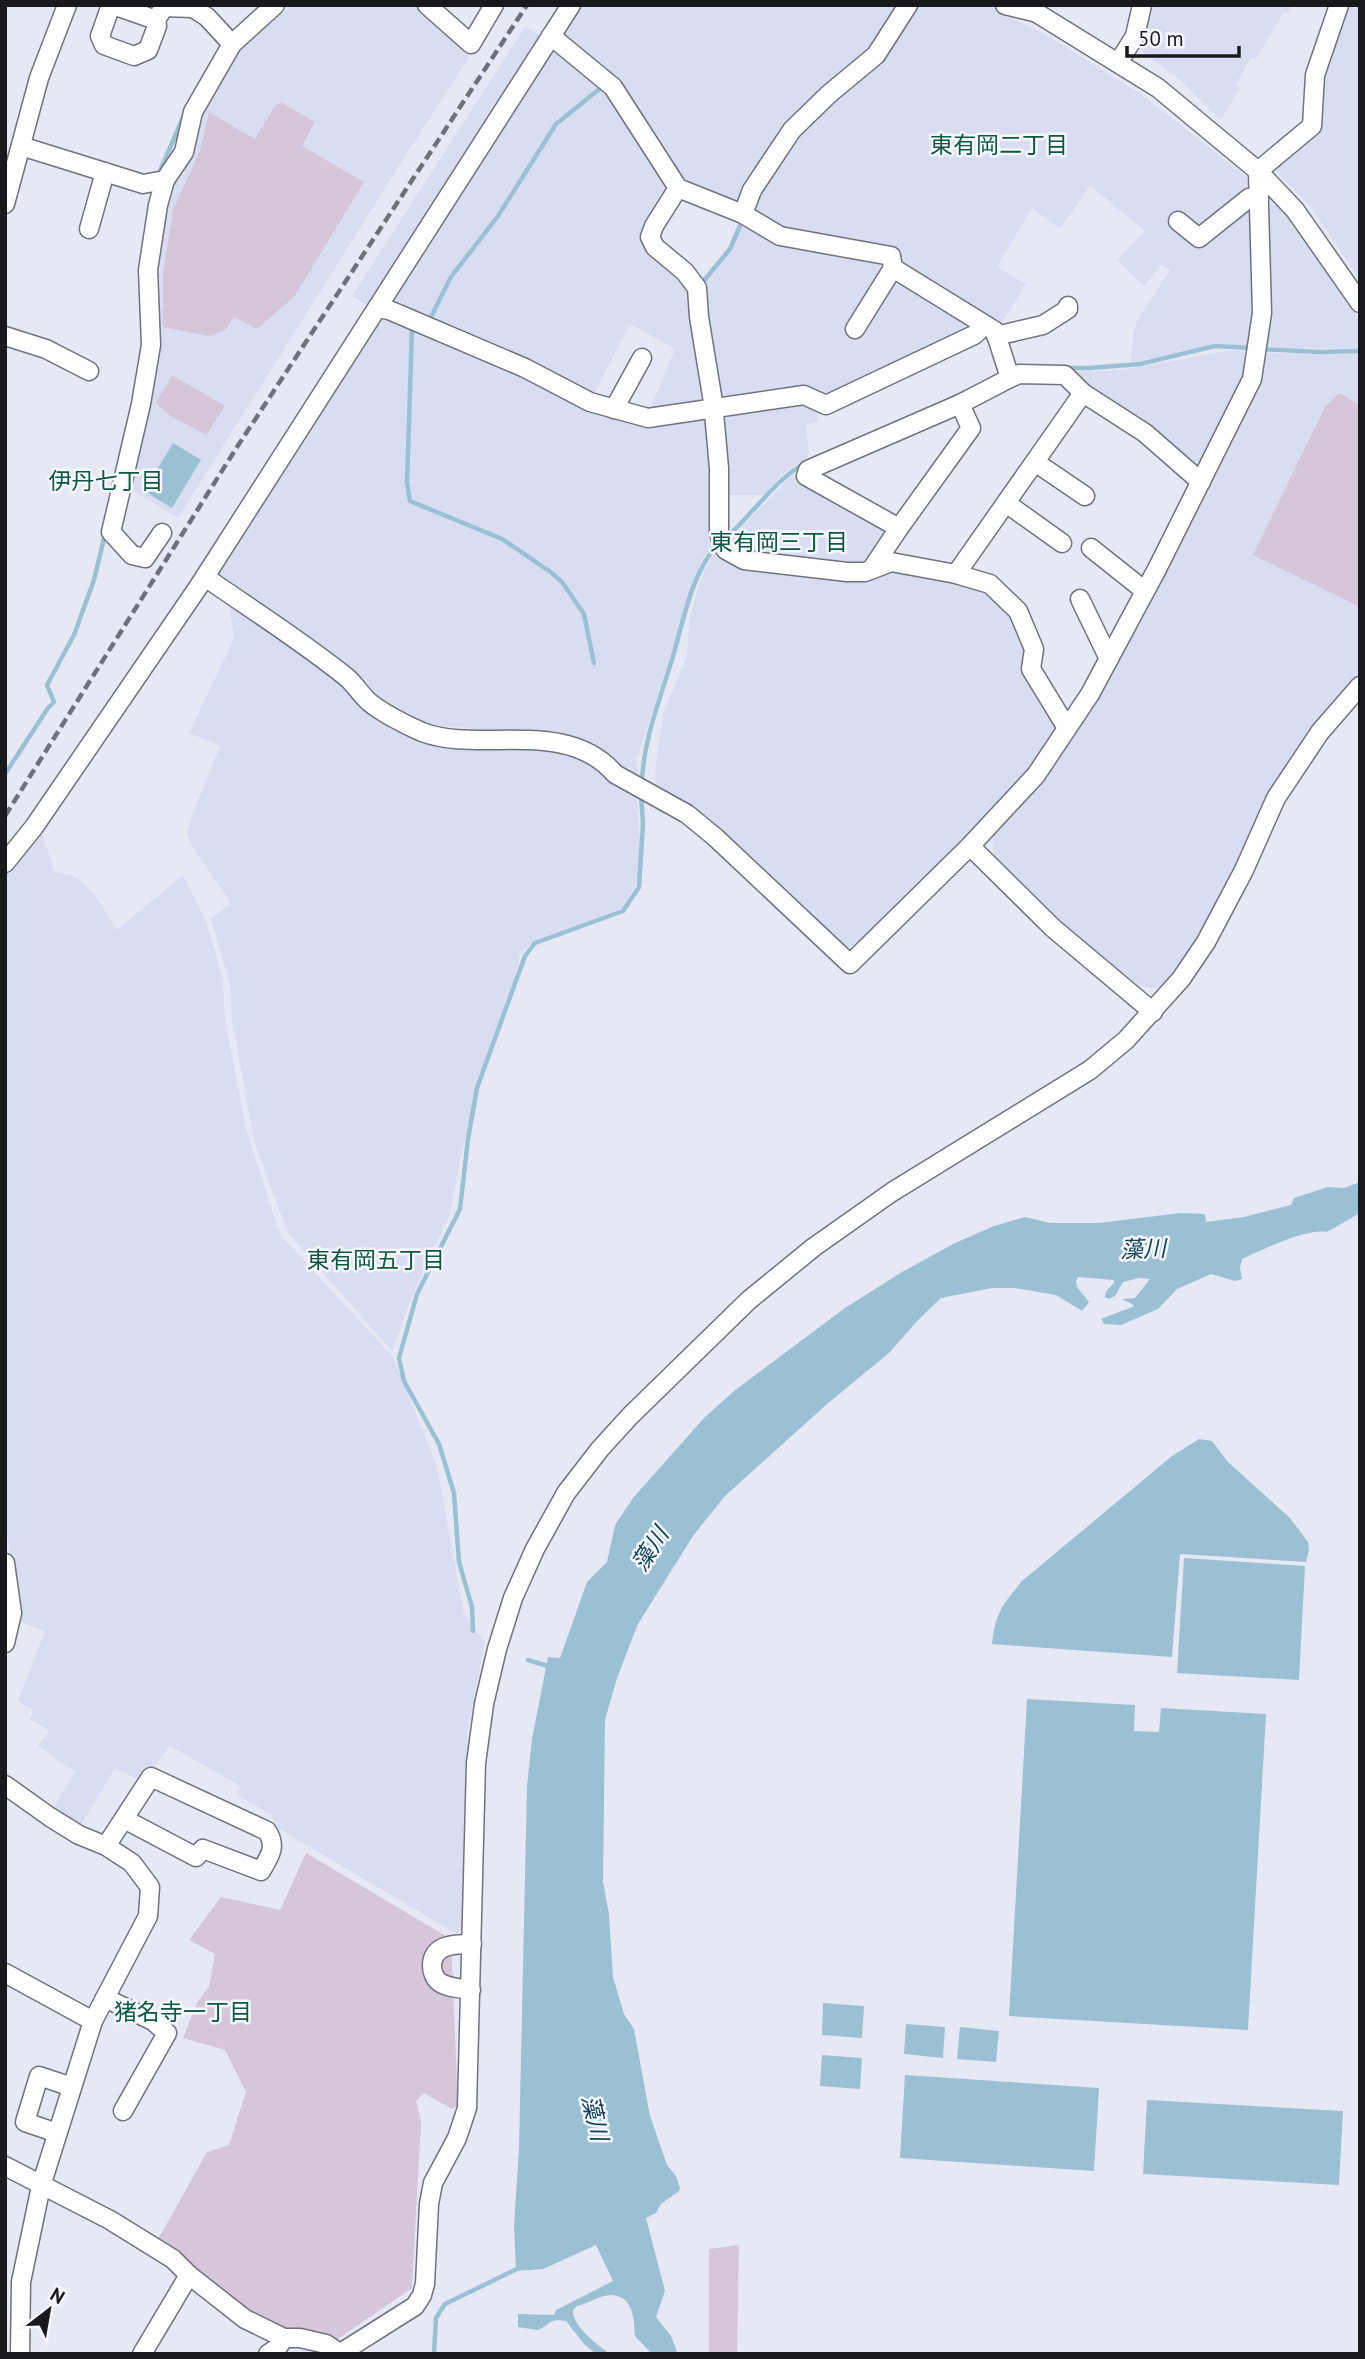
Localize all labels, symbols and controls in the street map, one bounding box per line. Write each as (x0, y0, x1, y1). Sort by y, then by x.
scale bar (1127, 14, 1239, 58)
text: 50 m (1138, 25, 1184, 52)
district label: 東有岡二丁目 (930, 130, 1068, 159)
district label: 伊丹七丁目 (49, 466, 164, 495)
district label: 東有岡三丁目 (710, 527, 848, 556)
water label: 藻川 (1119, 1233, 1169, 1264)
district label: 東有岡五丁目 (307, 1245, 445, 1274)
water label: 藻川 (625, 1519, 676, 1576)
district label: 猪名寺一丁目 (114, 1997, 252, 2026)
water label: 藻川 (576, 2092, 615, 2146)
north arrow (14, 2275, 84, 2345)
text: N (46, 2282, 69, 2309)

